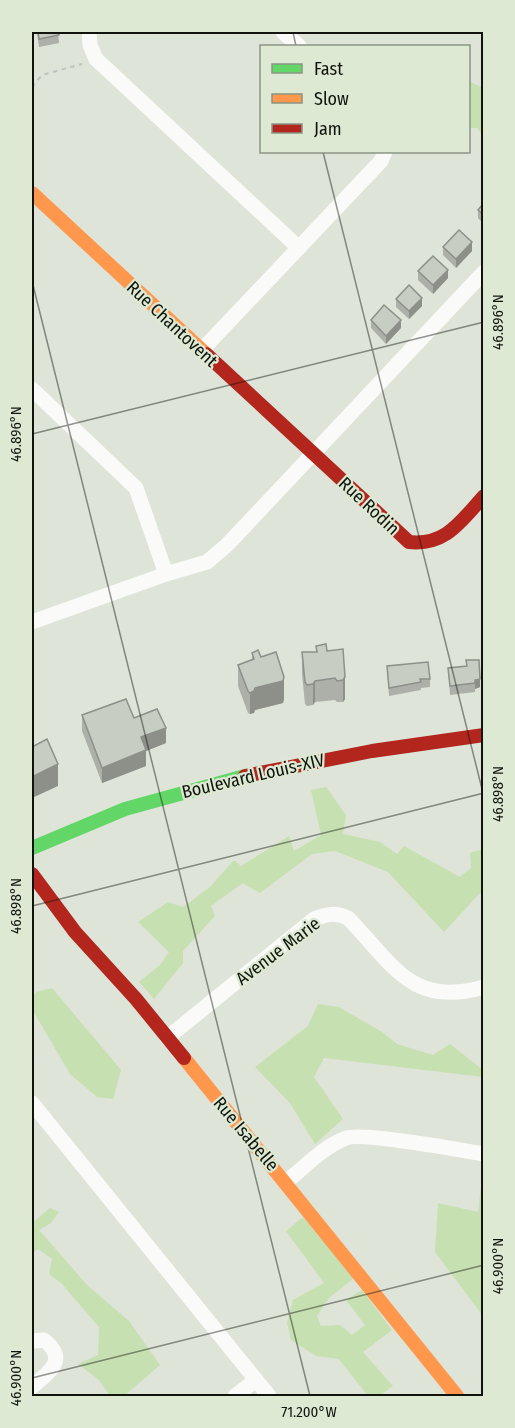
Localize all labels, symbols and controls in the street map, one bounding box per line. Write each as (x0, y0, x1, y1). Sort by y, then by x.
legend (260, 45, 470, 153)
text: Fast (314, 58, 343, 80)
text: Slow (314, 88, 349, 110)
text: Jam (314, 118, 342, 140)
street label: Rue Chantovent (122, 276, 222, 372)
text: 46.896°N (489, 294, 507, 350)
text: 46.896°N (7, 406, 25, 462)
street label: Rue Rodin (334, 472, 404, 540)
street label: Boulevard Louis-XIV (180, 749, 327, 803)
text: 46.898°N (489, 766, 507, 822)
text: 46.898°N (7, 878, 25, 934)
street label: Avenue Marie (232, 912, 324, 990)
street label: Rue Isabelle (209, 1092, 283, 1176)
text: 46.900°N (489, 1238, 507, 1294)
text: 46.900°N (7, 1350, 25, 1406)
text: 71.200°W (281, 1403, 337, 1421)

